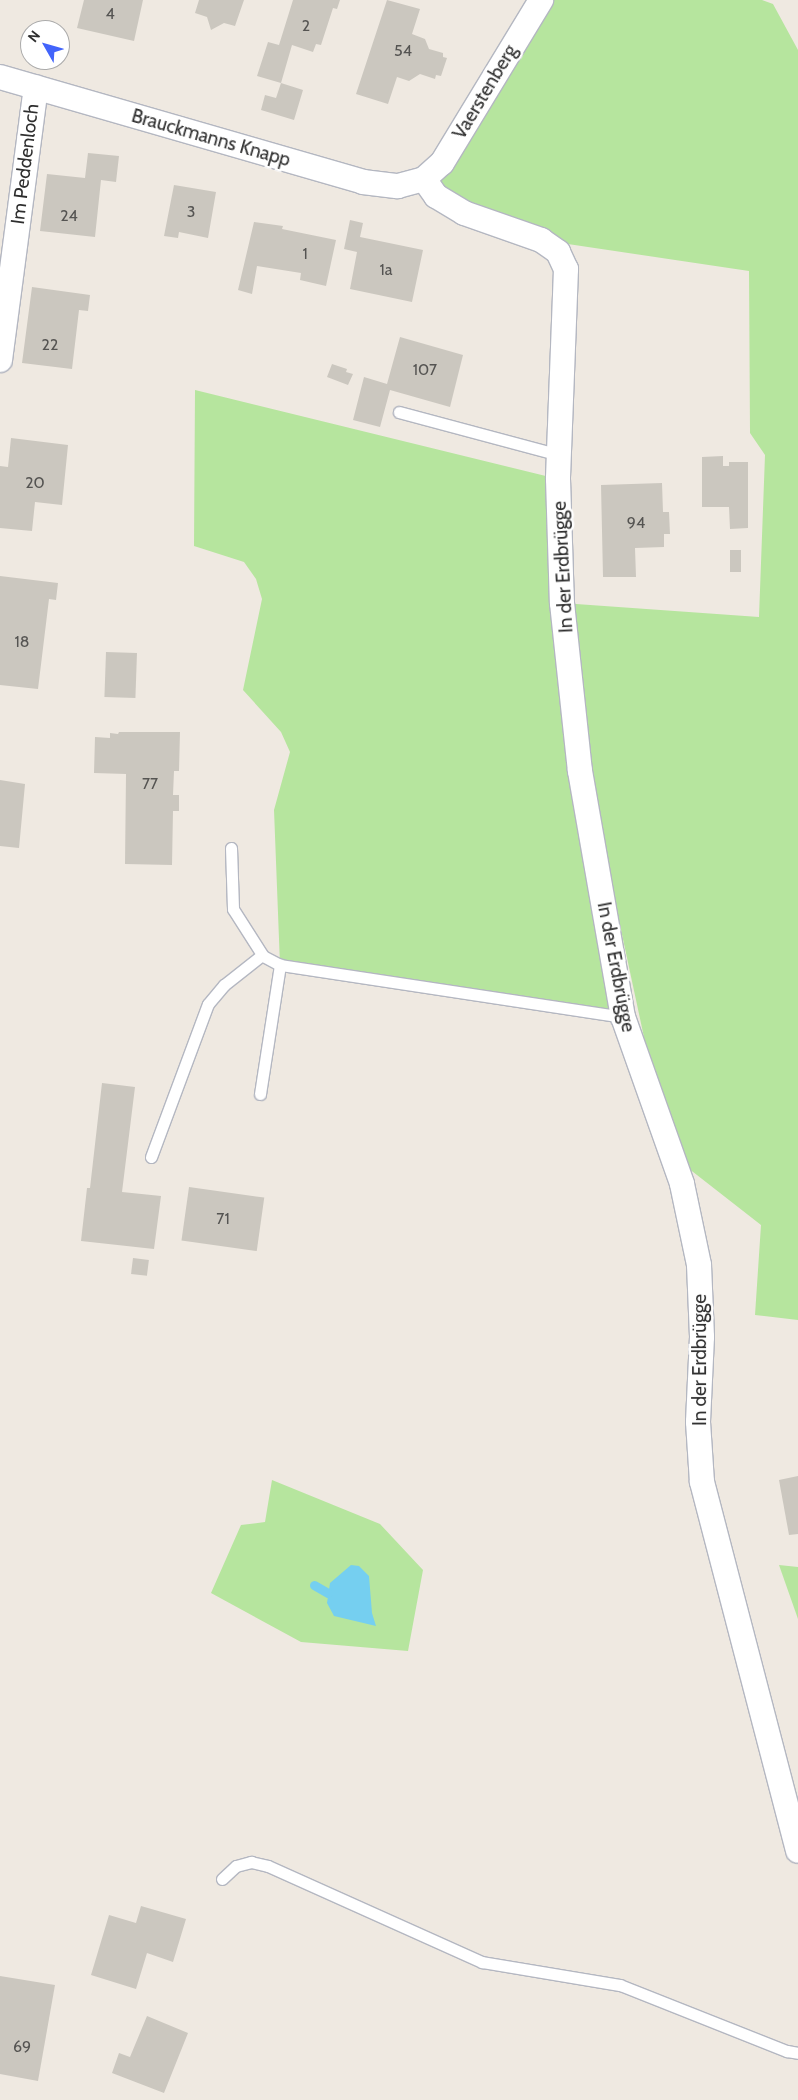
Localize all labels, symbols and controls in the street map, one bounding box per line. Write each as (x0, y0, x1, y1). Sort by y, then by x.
house number: 4 (105, 4, 115, 24)
house number: 2 (302, 16, 310, 36)
north arrow (20, 20, 70, 70)
text: N (24, 27, 44, 46)
house number: 54 (394, 41, 412, 61)
street label: Vaerstenberg (448, 41, 522, 143)
street label: Im Peddenloch (6, 102, 44, 226)
street label: Brauckmanns Knapp (129, 104, 293, 172)
house number: 3 (187, 202, 195, 222)
house number: 24 (60, 206, 78, 226)
house number: 1 (302, 244, 308, 264)
house number: 1a (380, 260, 392, 280)
house number: 22 (42, 335, 58, 355)
house number: 107 (413, 360, 437, 380)
house number: 20 (25, 473, 45, 493)
street label: In der Erdbrügge (548, 501, 578, 633)
house number: 94 (627, 513, 645, 533)
house number: 18 (15, 632, 29, 652)
house number: 77 (142, 774, 158, 794)
street label: In der Erdbrügge (592, 900, 640, 1034)
house number: 71 (216, 1209, 230, 1229)
street label: In der Erdbrügge (689, 1294, 711, 1426)
house number: 69 (13, 2037, 31, 2057)

